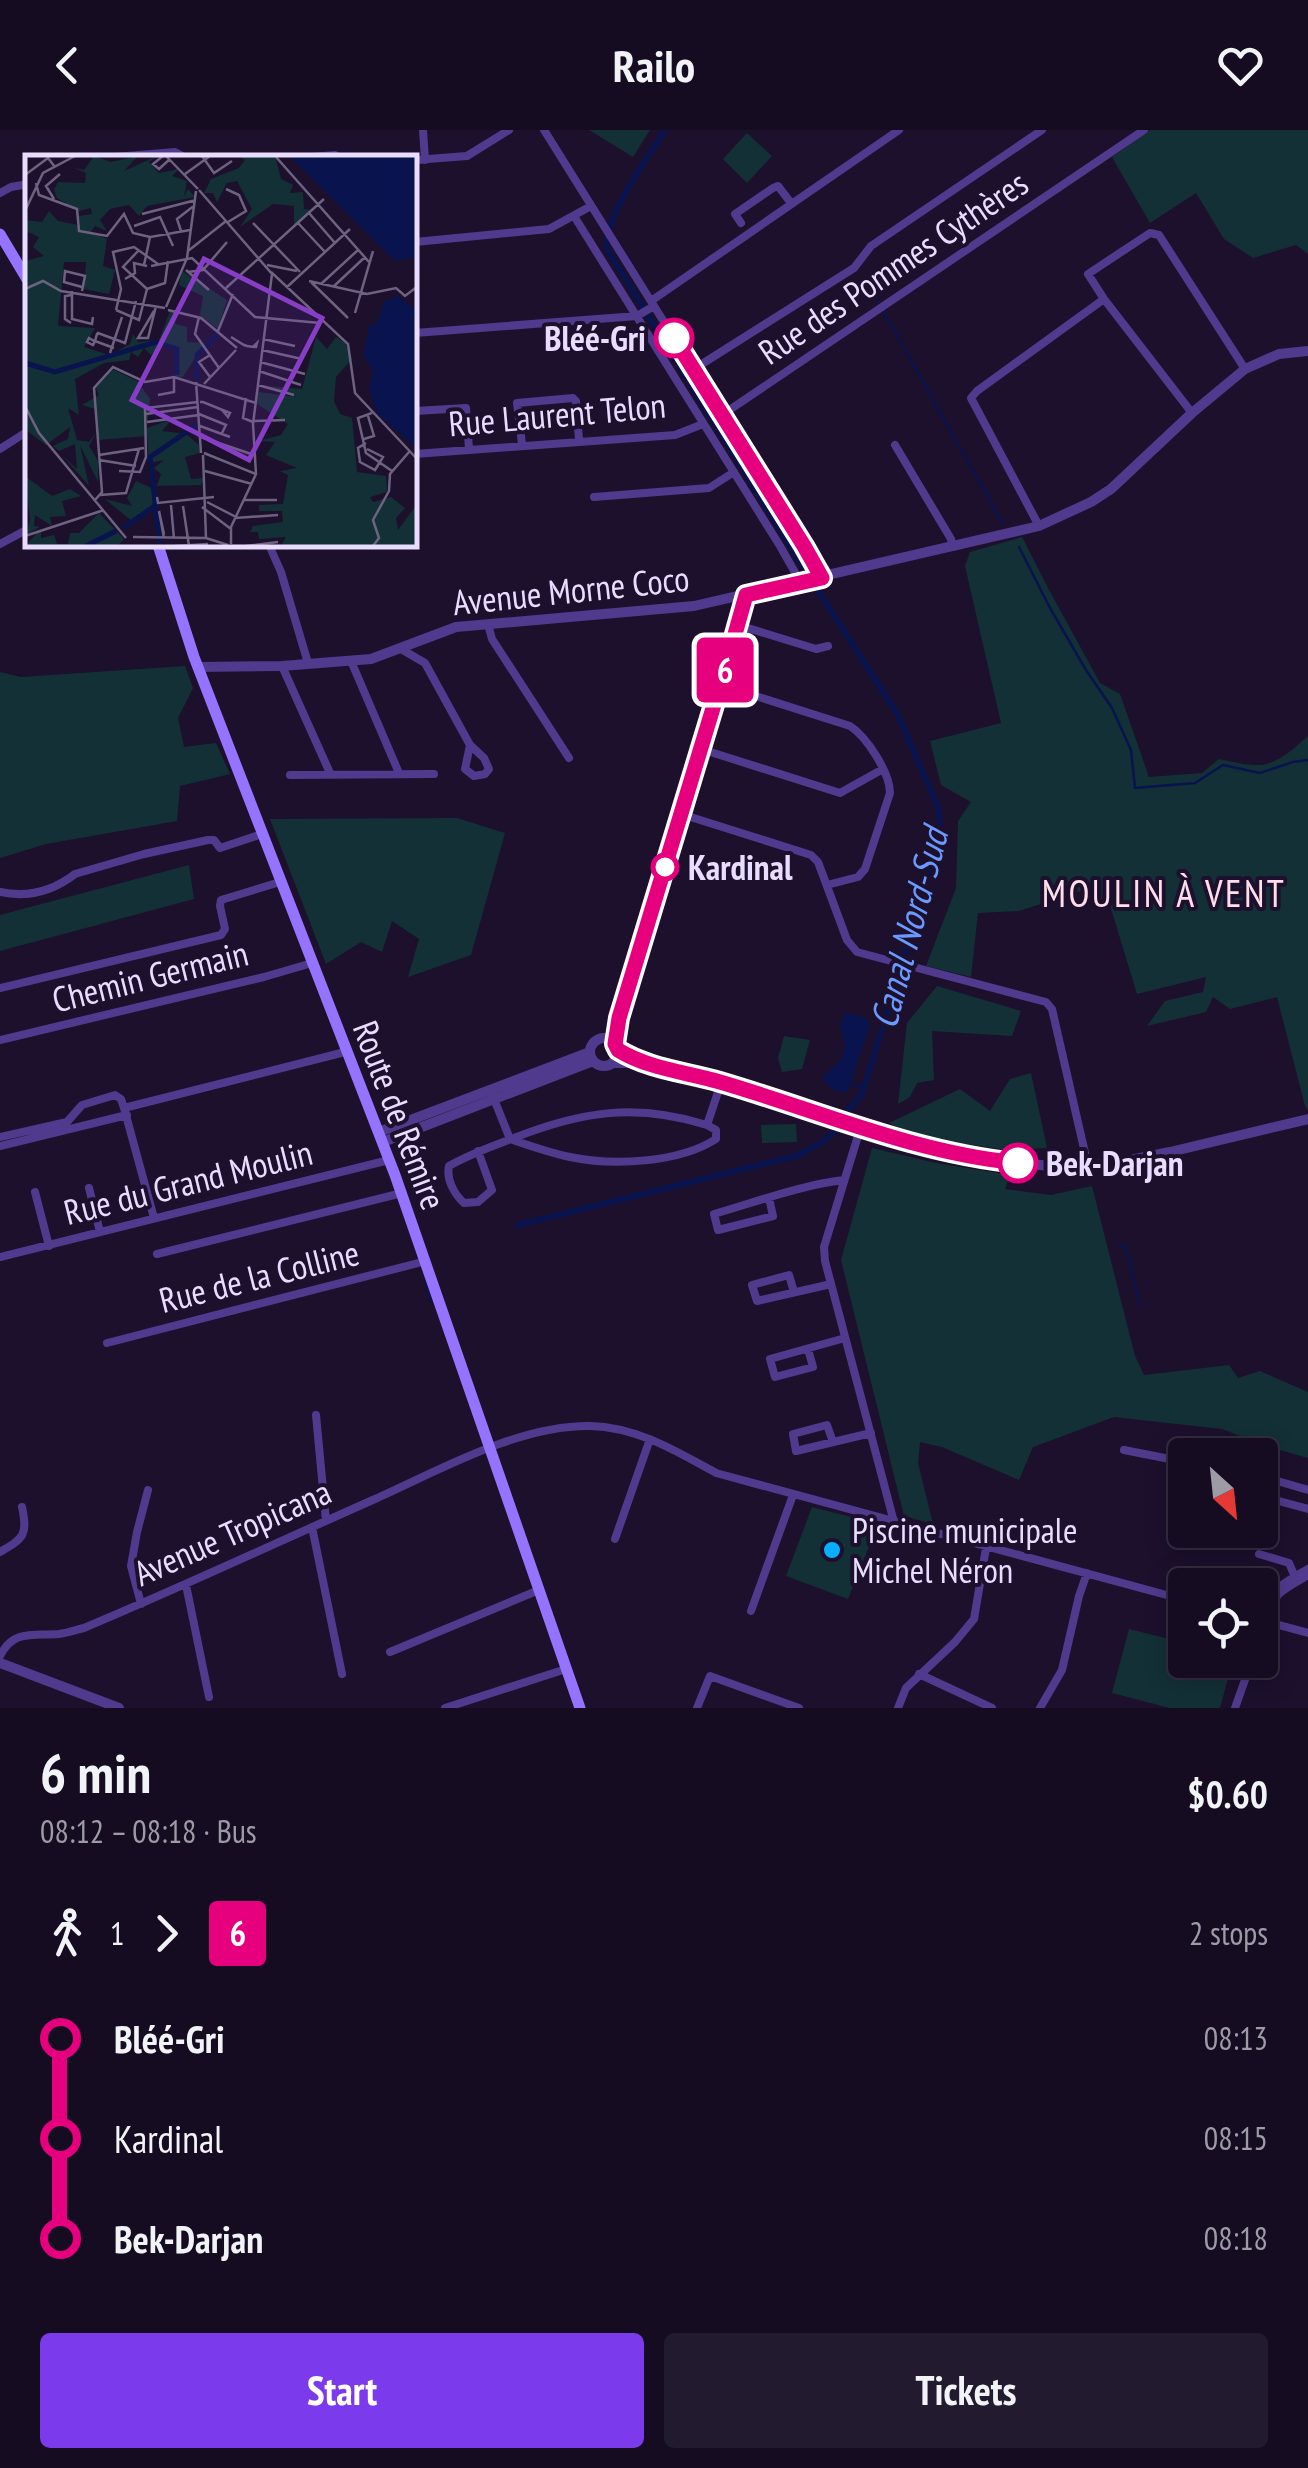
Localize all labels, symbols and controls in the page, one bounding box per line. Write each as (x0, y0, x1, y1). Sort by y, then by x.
text: Railo (613, 36, 695, 94)
icon: back (40, 38, 95, 93)
icon: heart (1213, 38, 1268, 93)
inset map (25, 155, 418, 548)
street label: Rue des Pommes Cythères (749, 160, 1037, 374)
place label: Bléé-Gri (544, 315, 646, 361)
marker: Bléé-Gri (655, 319, 693, 357)
street label: Rue Laurent Telon (447, 382, 667, 446)
street label: Avenue Morne Coco (451, 555, 691, 625)
line badge: 6 (692, 638, 758, 702)
text: 6 (717, 647, 733, 693)
water label: Canal Nord-Sud (858, 818, 959, 1033)
place label: Kardinal (688, 844, 793, 890)
marker: Kardinal (652, 854, 678, 880)
district label: MOULIN À VENT (1042, 868, 1286, 917)
street label: Chemin Germain (47, 929, 253, 1023)
street label: Route de Rémire (343, 1014, 457, 1216)
street label: Rue du Grand Moulin (59, 1129, 317, 1235)
place label: Bek-Darjan (1046, 1140, 1183, 1186)
marker: Bek-Darjan (999, 1144, 1037, 1182)
street label: Rue de la Colline (154, 1229, 364, 1323)
north arrow (1168, 1438, 1278, 1548)
map controls (1168, 1438, 1278, 1678)
street label: Avenue Tropicana (126, 1468, 338, 1596)
place label: Piscine municipale Michel Néron (852, 1507, 1077, 1593)
marker: Piscine municipale Michel Néron (821, 1539, 843, 1561)
button: locate (1168, 1568, 1278, 1678)
text: 6 min (40, 1737, 151, 1808)
text: $0.60 (1187, 1769, 1268, 1818)
text: 08:12 – 08:18 · Bus (40, 1810, 257, 1852)
icon: walk (40, 1906, 95, 1961)
icon: forward (139, 1906, 194, 1961)
text: 6 (229, 1910, 246, 1956)
text: 1 (110, 1912, 124, 1954)
text: 2 stops (1189, 1912, 1268, 1954)
text: Bléé-Gri (114, 2014, 224, 2063)
text: 08:13 (1204, 2017, 1268, 2059)
text: Kardinal (114, 2114, 223, 2163)
text: 08:15 (1204, 2117, 1268, 2159)
text: Bek-Darjan (114, 2214, 263, 2263)
text: 08:18 (1204, 2217, 1268, 2259)
button: Start (40, 2333, 644, 2448)
button: Tickets (664, 2333, 1268, 2448)

